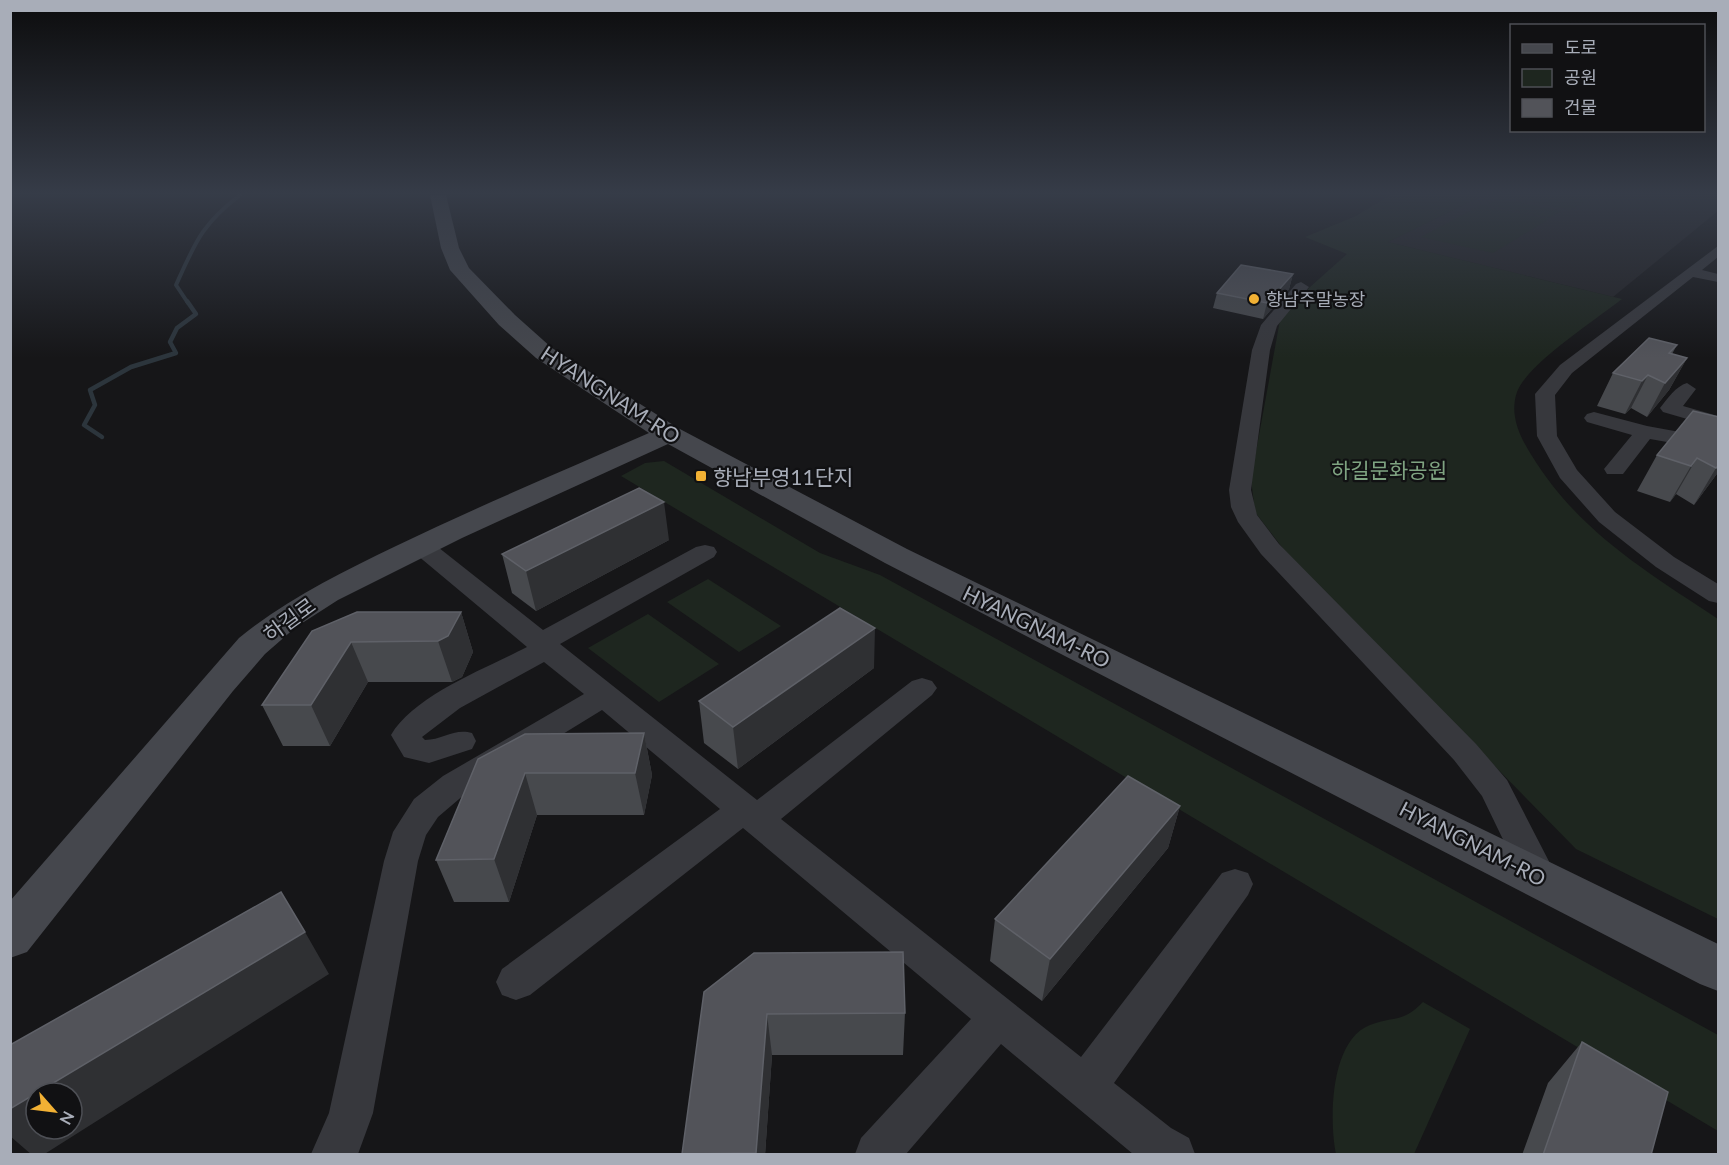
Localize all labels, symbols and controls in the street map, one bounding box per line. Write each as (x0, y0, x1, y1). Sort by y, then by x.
legend (1510, 24, 1705, 132)
text: 도로 (1564, 36, 1597, 58)
text: 공원 (1564, 66, 1597, 88)
text: 건물 (1564, 96, 1597, 118)
place label: 향남주말농장 (1266, 288, 1365, 310)
marker: 향남주말농장 (1247, 292, 1261, 306)
street label: HYANGNAM-RO (537, 340, 685, 448)
park label: 하길문화공원 (1331, 457, 1447, 482)
place label: 향남부영11단지 (713, 464, 853, 489)
marker: 향남부영11단지 (694, 469, 708, 483)
street label: HYANGNAM-RO (959, 580, 1115, 672)
street label: 하길로 (258, 592, 320, 646)
street label: HYANGNAM-RO (1396, 795, 1550, 891)
north arrow (24, 1081, 84, 1141)
text: N (56, 1108, 79, 1128)

